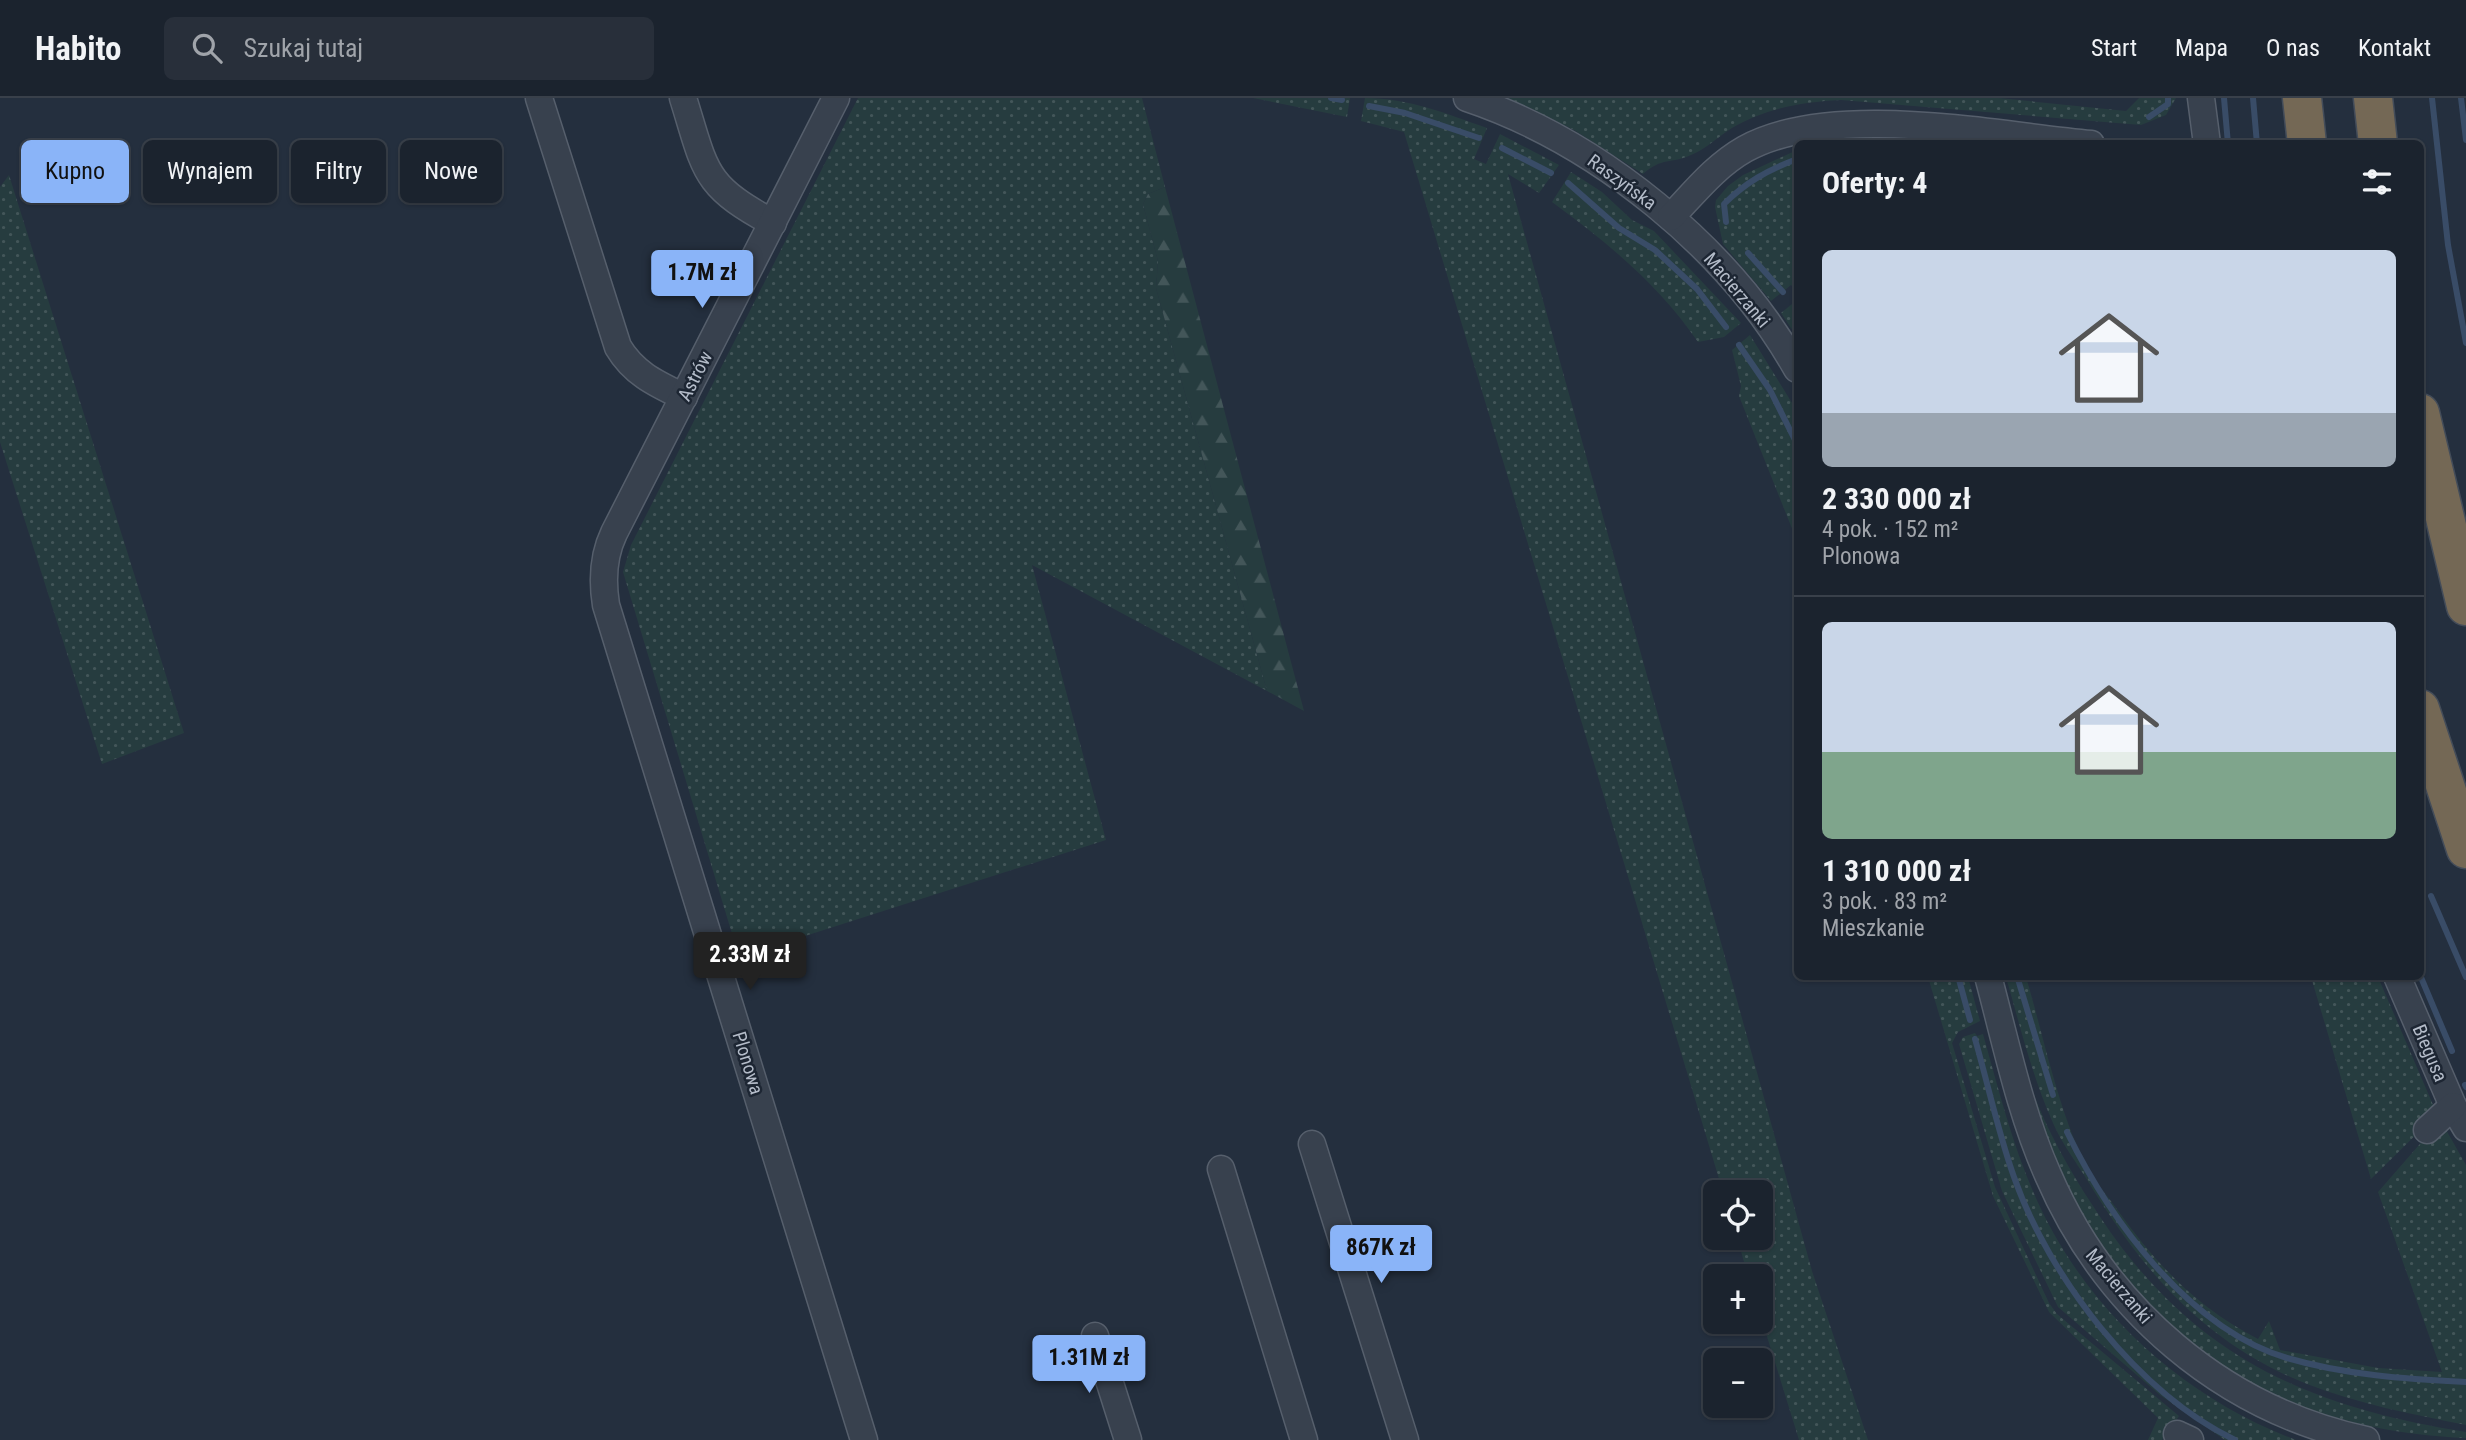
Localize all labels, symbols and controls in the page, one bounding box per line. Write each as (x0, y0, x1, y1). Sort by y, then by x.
search box (164, 17, 654, 80)
text: Habito (35, 29, 122, 68)
icon: search (188, 29, 226, 67)
text: Szukaj tutaj (244, 33, 363, 63)
text: Start (2091, 34, 2137, 62)
text: Mapa (2175, 34, 2228, 62)
text: O nas (2266, 34, 2320, 62)
text: Kontakt (2358, 34, 2431, 62)
chip: Kupno (21, 140, 129, 203)
chip: Wynajem (143, 140, 277, 203)
chip: Filtry (291, 140, 386, 203)
chip: Nowe (400, 140, 502, 203)
street label: Raszyńska (1583, 149, 1661, 215)
icon: filters (2358, 163, 2396, 201)
text: Oferty: 4 (1822, 165, 1927, 200)
street label: Macierzanki (1699, 248, 1775, 332)
pin: 1.7M zł (637, 250, 767, 310)
text: 1.7M zł (667, 259, 737, 286)
icon: home (2046, 295, 2172, 421)
street label: Astrów (673, 347, 717, 405)
text: 2 330 000 zł (1822, 481, 1971, 516)
text: 4 pok. · 152 m² (1822, 516, 1958, 543)
text: Plonowa (1822, 543, 1900, 570)
icon: home (2046, 667, 2172, 793)
text: 1 310 000 zł (1822, 853, 1971, 888)
text: 3 pok. · 83 m² (1822, 888, 1947, 915)
text: Mieszkanie (1822, 915, 1925, 942)
pin: 2.33M zł (678, 932, 822, 992)
text: 2.33M zł (709, 941, 791, 968)
street label: Biegusa (2408, 1021, 2452, 1085)
street label: Plonowa (728, 1029, 768, 1097)
map controls (1703, 1180, 1773, 1418)
button: locate (1703, 1180, 1773, 1250)
pin: 867K zł (1316, 1226, 1446, 1285)
text: 867K zł (1346, 1234, 1416, 1261)
street label: Macierzanki (2081, 1244, 2157, 1328)
button: + (1703, 1264, 1773, 1334)
pin: 1.31M zł (1017, 1336, 1161, 1395)
text: 1.31M zł (1048, 1344, 1130, 1371)
button: − (1703, 1348, 1773, 1418)

